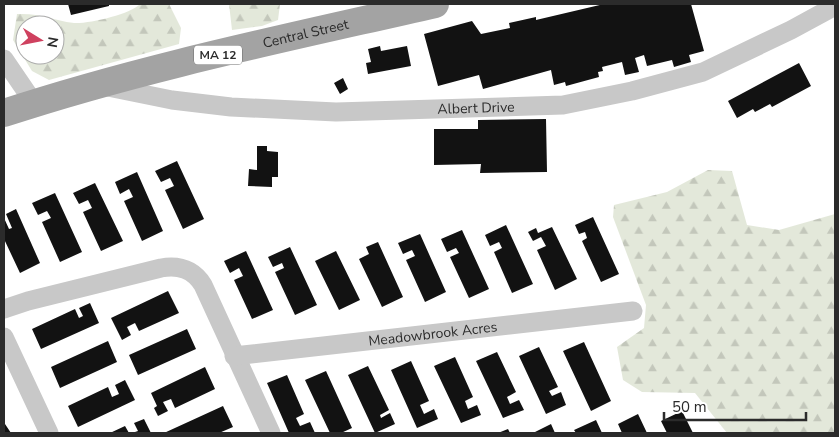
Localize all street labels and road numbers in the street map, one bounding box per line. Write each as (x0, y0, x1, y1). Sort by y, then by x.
street label: Central Street (261, 14, 350, 52)
road number: MA 12 (194, 46, 242, 64)
street label: Albert Drive (437, 97, 515, 118)
street label: Meadowbrook Acres (367, 317, 498, 350)

